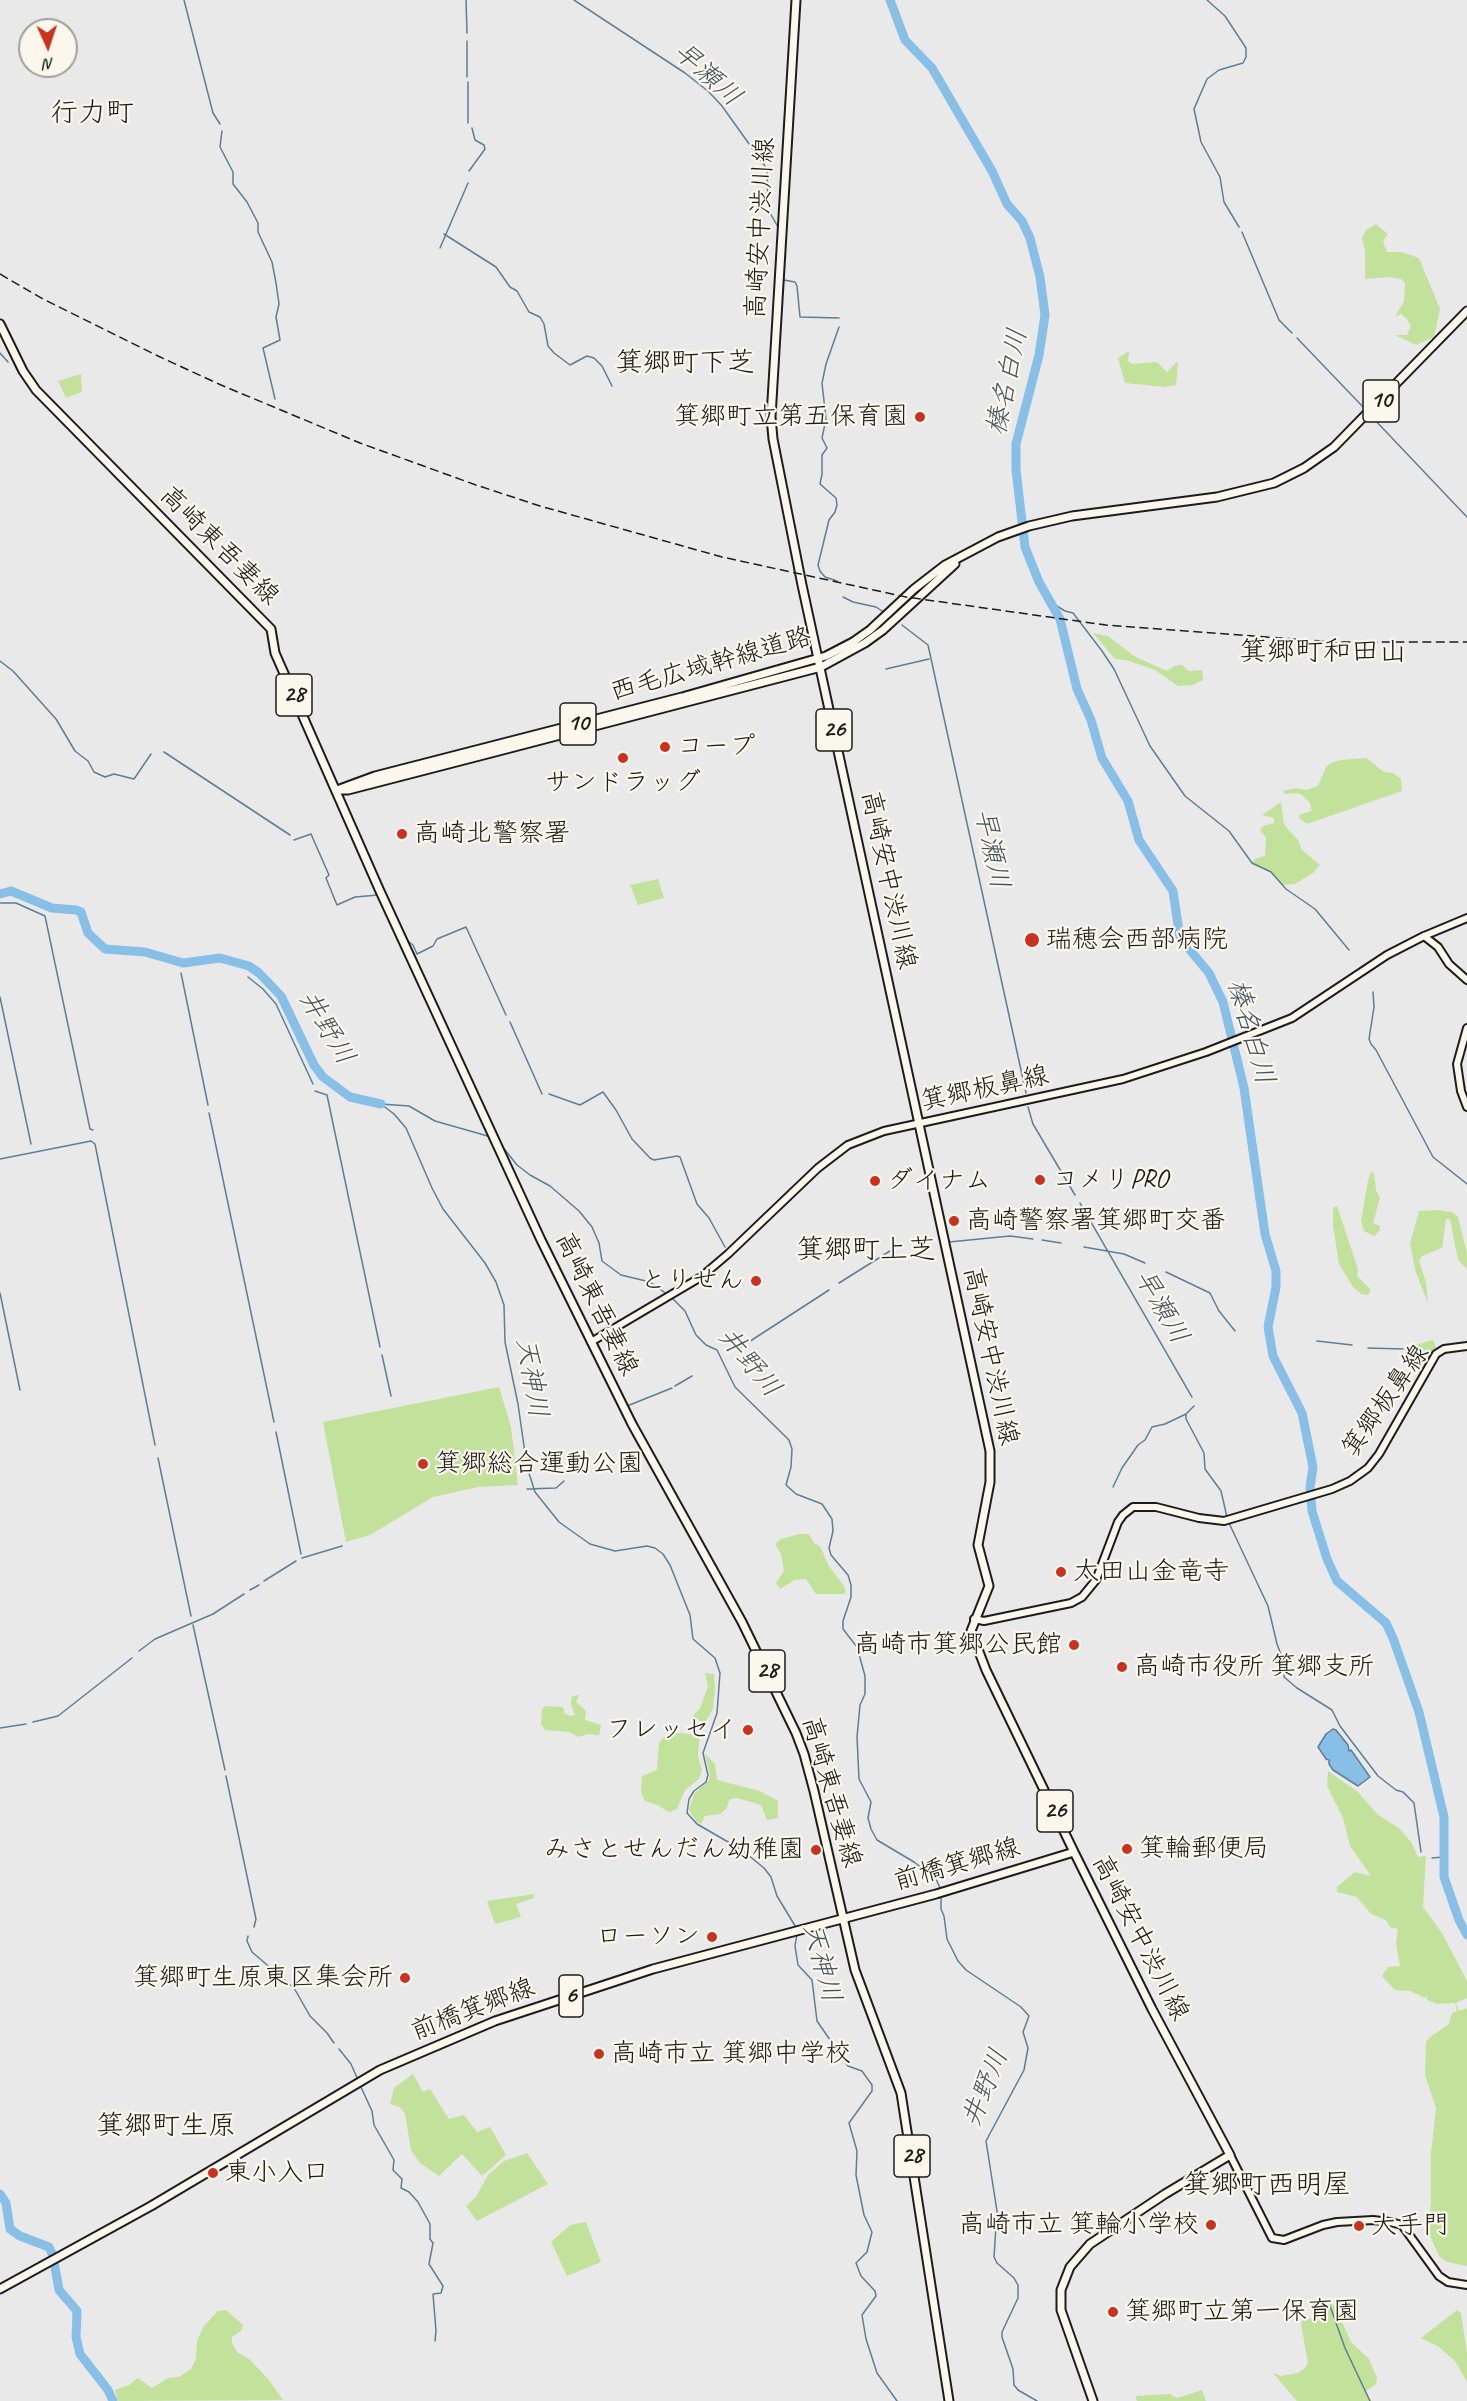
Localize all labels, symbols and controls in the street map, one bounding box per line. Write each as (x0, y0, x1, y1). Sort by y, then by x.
north arrow (18, 18, 78, 78)
water label: 早瀬川 (666, 36, 748, 114)
text: N (43, 54, 54, 74)
district label: 行力町 (50, 97, 134, 131)
street label: 高崎安中渋川線 (741, 136, 781, 320)
water label: 榛名白川 (981, 326, 1035, 438)
district label: 箕郷町下芝 (615, 347, 755, 381)
road number: 10 (1363, 380, 1399, 422)
place label: 箕郷町立第五保育園 (674, 401, 908, 433)
marker: 箕郷町立第五保育園 (913, 410, 927, 424)
street label: 高崎東吾妻線 (153, 480, 285, 612)
street label: 西毛広域幹線道路 (607, 621, 815, 709)
district label: 箕郷町和田山 (1239, 636, 1407, 670)
road number: 28 (276, 674, 312, 716)
road number: 10 (560, 703, 596, 745)
road number: 26 (816, 709, 852, 751)
place label: コープ (677, 731, 755, 763)
marker: コープ (658, 740, 672, 754)
marker: サンドラッグ (616, 751, 630, 765)
place label: サンドラッグ (545, 767, 701, 799)
street label: 高崎安中渋川線 (854, 788, 922, 972)
water label: 早瀬川 (967, 806, 1015, 892)
place label: 高崎北警察署 (414, 818, 570, 850)
marker: 高崎北警察署 (395, 827, 409, 841)
place label: 瑞穂会西部病院 (1046, 924, 1228, 956)
marker: 瑞穂会西部病院 (1023, 931, 1041, 949)
water label: 榛名白川 (1220, 976, 1280, 1088)
water label: 井野川 (291, 985, 361, 1071)
street label: 箕郷板鼻線 (918, 1060, 1052, 1118)
place label: コメリPRO (1052, 1164, 1168, 1196)
place label: ダイナム (887, 1165, 991, 1197)
marker: コメリPRO (1033, 1173, 1047, 1187)
marker: ダイナム (868, 1174, 882, 1188)
place label: 高崎警察署箕郷町交番 (966, 1205, 1226, 1237)
marker: 高崎警察署箕郷町交番 (947, 1214, 961, 1228)
street label: 高崎東吾妻線 (548, 1227, 644, 1381)
district label: 箕郷町上芝 (796, 1234, 936, 1268)
street label: 高崎安中渋川線 (956, 1264, 1024, 1448)
water label: 早瀬川 (1127, 1264, 1195, 1350)
place label: とりせん (640, 1265, 744, 1297)
marker: とりせん (749, 1274, 763, 1288)
water label: 井野川 (711, 1322, 787, 1404)
water label: 天神川 (508, 1335, 554, 1421)
street label: 箕郷板鼻線 (1336, 1339, 1436, 1463)
place label: 箕郷総合運動公園 (435, 1448, 643, 1480)
marker: 箕郷総合運動公園 (416, 1457, 430, 1471)
place label: 太田山金竜寺 (1073, 1556, 1229, 1588)
marker: 太田山金竜寺 (1054, 1565, 1068, 1579)
place label: 高崎市箕郷公民館 (854, 1629, 1062, 1661)
marker: 高崎市箕郷公民館 (1067, 1638, 1081, 1652)
road number: 28 (749, 1650, 785, 1692)
place label: 高崎市役所 箕郷支所 (1134, 1651, 1374, 1683)
marker: 高崎市役所 箕郷支所 (1115, 1660, 1129, 1674)
street label: 高崎東吾妻線 (795, 1713, 867, 1871)
place label: フレッセイ (606, 1714, 736, 1746)
marker: フレッセイ (741, 1723, 755, 1737)
road number: 26 (1037, 1790, 1073, 1832)
street label: 前橋箕郷線 (890, 1832, 1024, 1898)
place label: 箕輪郵便局 (1139, 1833, 1269, 1865)
place label: みさとせんだん幼稚園 (544, 1834, 804, 1866)
marker: 箕輪郵便局 (1120, 1842, 1134, 1856)
marker: みさとせんだん幼稚園 (809, 1843, 823, 1857)
street label: 高崎安中渋川線 (1085, 1850, 1195, 2026)
water label: 天神川 (795, 1920, 847, 2006)
place label: ローソン (596, 1921, 700, 1953)
marker: ローソン (705, 1930, 719, 1944)
place label: 箕郷町生原東区集会所 (133, 1962, 393, 1994)
marker: 箕郷町生原東区集会所 (398, 1971, 412, 1985)
street label: 前橋箕郷線 (407, 1972, 539, 2048)
road number: 6 (559, 1975, 583, 2017)
place label: 高崎市立 箕郷中学校 (611, 2038, 851, 2070)
water label: 井野川 (956, 2044, 1016, 2132)
marker: 高崎市立 箕郷中学校 (592, 2047, 606, 2061)
district label: 箕郷町生原 (96, 2110, 236, 2144)
road number: 28 (894, 2135, 930, 2177)
place label: 東小入口 (225, 2157, 329, 2189)
marker: 東小入口 (206, 2166, 220, 2180)
district label: 箕郷町西明屋 (1183, 2169, 1351, 2203)
place label: 高崎市立 箕輪小学校 (959, 2209, 1199, 2241)
place label: 大手門 (1371, 2210, 1449, 2242)
marker: 高崎市立 箕輪小学校 (1204, 2218, 1218, 2232)
marker: 大手門 (1352, 2219, 1366, 2233)
place label: 箕郷町立第一保育園 (1125, 2296, 1359, 2328)
marker: 箕郷町立第一保育園 (1106, 2305, 1120, 2319)

